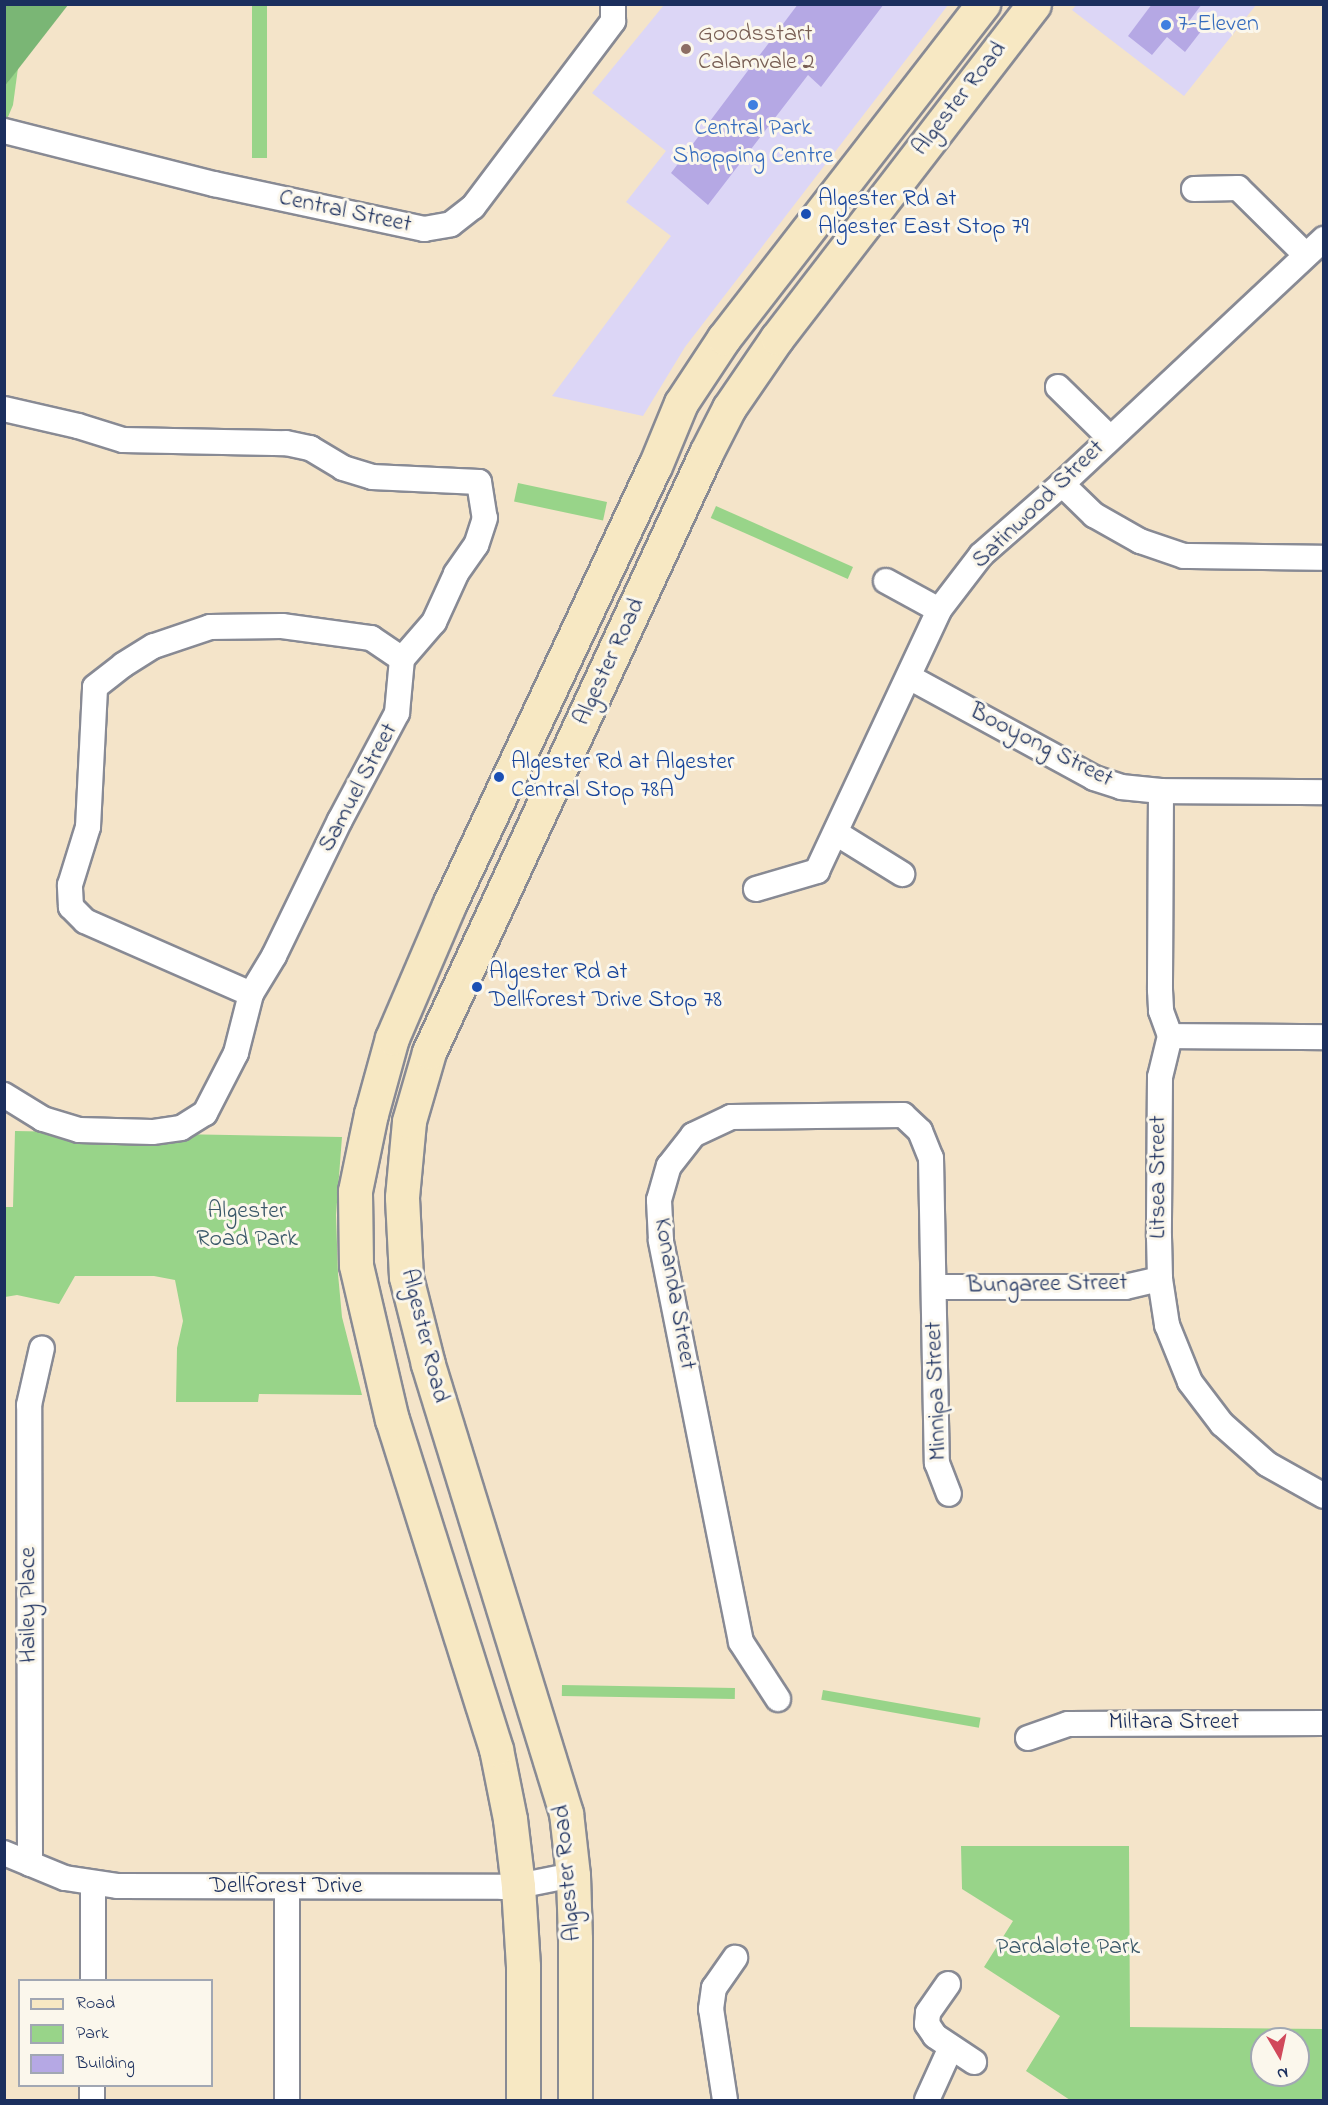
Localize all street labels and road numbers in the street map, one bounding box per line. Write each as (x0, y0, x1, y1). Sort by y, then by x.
street label: Algester Road (906, 36, 1014, 162)
street label: Central Street (276, 184, 414, 240)
street label: Satinwood Street (967, 435, 1111, 575)
street label: Algester Road (568, 594, 652, 730)
street label: Booyong Street (965, 698, 1117, 794)
street label: Samuel Street (313, 719, 405, 857)
street label: Litsea Street (1145, 1115, 1173, 1239)
street label: Konanda Street (646, 1216, 702, 1372)
street label: Algester Road (393, 1266, 455, 1406)
street label: Bungaree Street (966, 1269, 1128, 1301)
street label: Minnipa Street (920, 1321, 954, 1461)
street label: Hailey Place (15, 1547, 43, 1663)
street label: Miltara Street (1109, 1709, 1239, 1737)
street label: Algester Road (548, 1803, 588, 1943)
street label: Dellforest Drive (209, 1873, 363, 1901)

